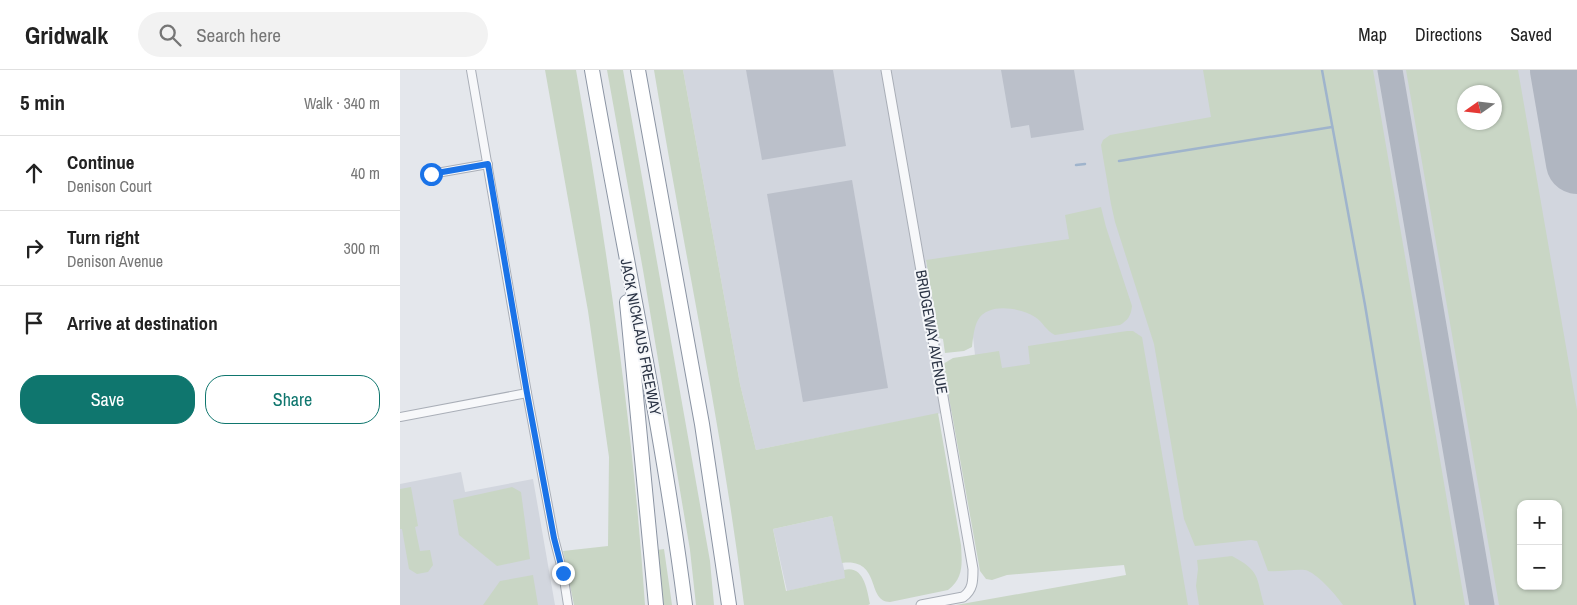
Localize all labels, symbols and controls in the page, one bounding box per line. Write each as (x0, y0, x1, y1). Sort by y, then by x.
search box (138, 12, 488, 57)
text: Gridwalk (25, 19, 108, 51)
icon: search (156, 21, 184, 49)
text: Search here (196, 22, 281, 48)
text: Map (1358, 22, 1387, 47)
text: Directions (1415, 22, 1482, 47)
text: Saved (1510, 22, 1552, 47)
north arrow (1457, 85, 1502, 130)
text: 5 min (20, 88, 65, 117)
text: Walk · 340 m (304, 92, 380, 114)
text: Continue (67, 149, 135, 175)
icon: ahead (20, 159, 48, 187)
text: 40 m (351, 162, 380, 184)
route start (420, 163, 443, 186)
text: Denison Court (67, 175, 152, 197)
text: Turn right (67, 224, 139, 250)
icon: right (20, 234, 48, 262)
text: 300 m (344, 237, 380, 259)
text: Denison Avenue (67, 250, 163, 272)
street label: JACK NICKLAUS FREEWAY (615, 257, 667, 418)
street label: BRIDGEWAY AVENUE (911, 268, 953, 396)
icon: arrive (20, 309, 48, 337)
text: Arrive at destination (67, 310, 218, 336)
button: Save (20, 375, 195, 424)
button: Share (205, 375, 380, 424)
map controls (1517, 500, 1562, 590)
button: + (1517, 500, 1562, 545)
button: − (1517, 545, 1562, 590)
route end (552, 562, 575, 585)

